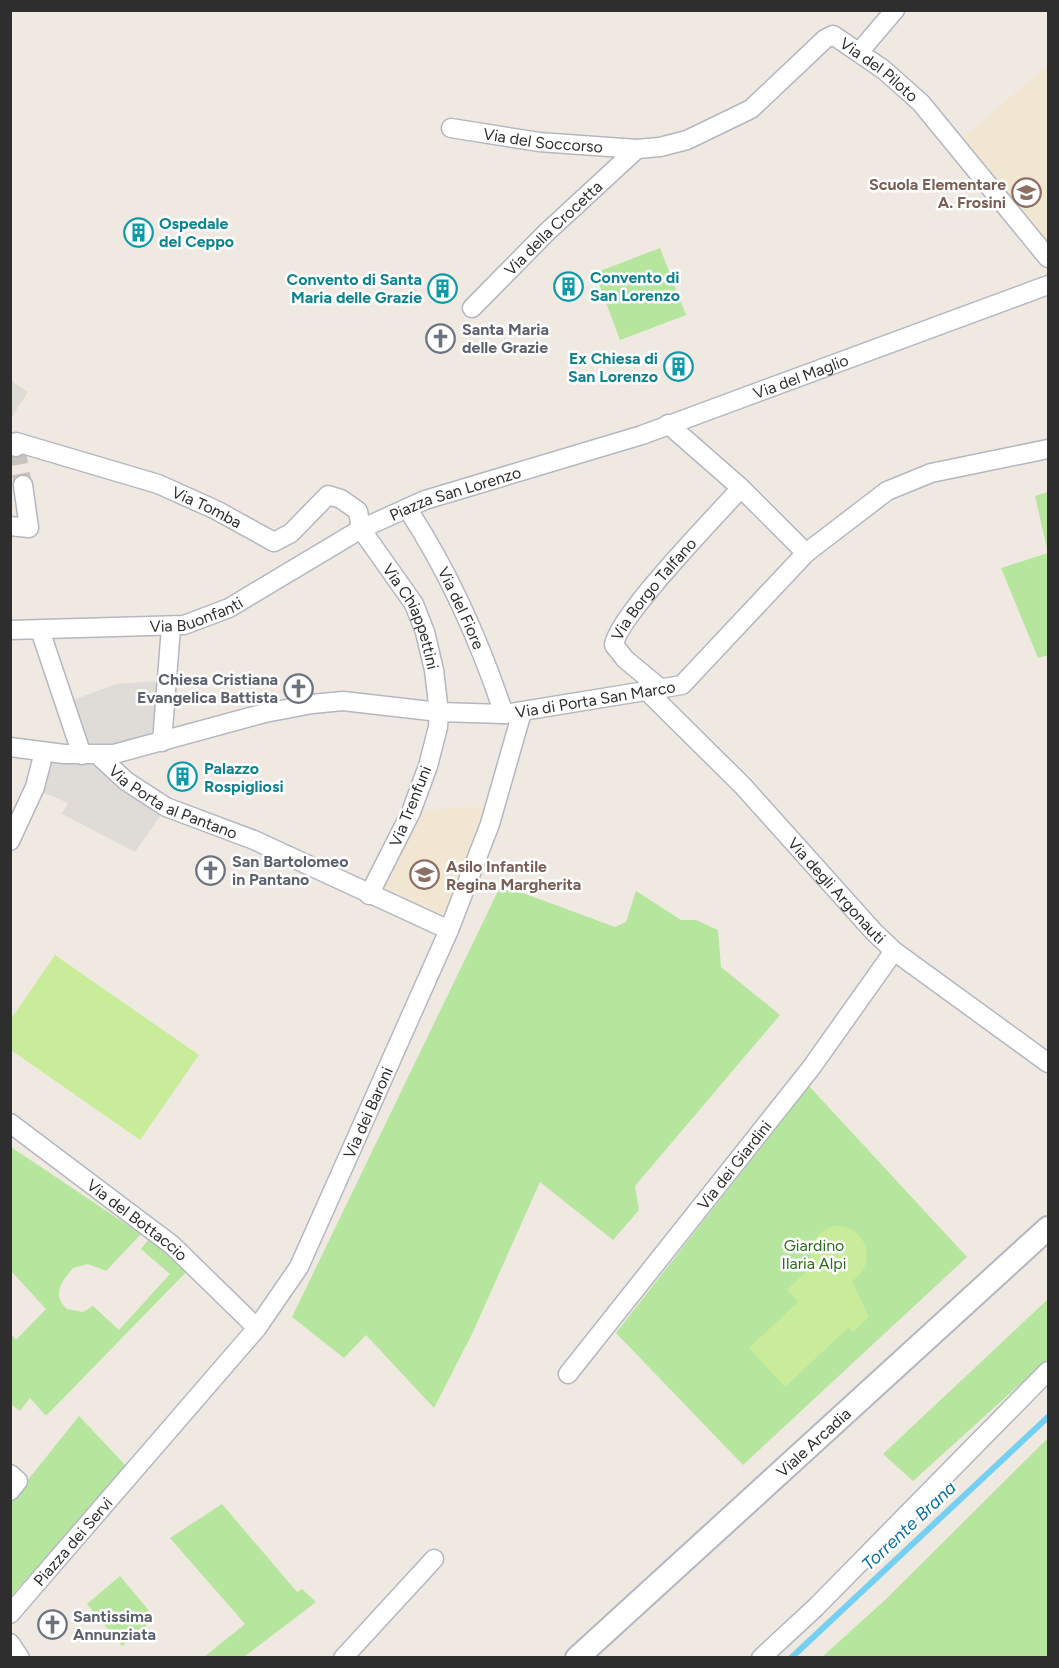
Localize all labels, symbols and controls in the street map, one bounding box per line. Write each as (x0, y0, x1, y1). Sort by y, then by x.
street label: Via del Piloto (836, 34, 922, 106)
street label: Via del Soccorso (482, 124, 604, 157)
place label: Scuola Elementare A. Frosini (869, 175, 1006, 212)
street label: Via della Crocetta (501, 177, 606, 279)
school or university icon: Scuola Elementare A. Frosini (1011, 177, 1043, 209)
place label: Ospedale del Ceppo (159, 214, 234, 251)
building icon: Ospedale del Ceppo (122, 216, 154, 248)
place label: Convento di San Lorenzo (590, 268, 680, 305)
place label: Convento di Santa Maria delle Grazie (287, 270, 422, 307)
building icon: Convento di San Lorenzo (553, 270, 585, 302)
building icon: Convento di Santa Maria delle Grazie (427, 272, 459, 304)
place label: Santa Maria delle Grazie (462, 320, 549, 357)
church icon: Santa Maria delle Grazie (425, 322, 457, 354)
place label: Ex Chiesa di San Lorenzo (568, 349, 658, 386)
building icon: Ex Chiesa di San Lorenzo (663, 351, 695, 383)
street label: Via del Maglio (751, 351, 851, 403)
street label: Piazza San Lorenzo (387, 463, 523, 525)
street label: Via Tomba (169, 482, 245, 532)
street label: Via Borgo Talfano (607, 534, 700, 643)
street label: Via Chiappettini (378, 560, 443, 671)
street label: Via del Fiore (434, 564, 488, 652)
street label: Via Buonfanti (149, 593, 246, 636)
place label: Chiesa Cristiana Evangelica Battista (137, 670, 278, 707)
church icon: Chiesa Cristiana Evangelica Battista (283, 672, 315, 704)
street label: Via di Porta San Marco (514, 677, 677, 722)
place label: Palazzo Rospigliosi (204, 759, 284, 796)
street label: Via Porta al Pantano (105, 761, 240, 843)
building icon: Palazzo Rospigliosi (167, 761, 199, 793)
street label: Via Trenfuni (386, 763, 435, 849)
street label: Via degli Argonauti (784, 834, 889, 948)
place label: San Bartolomeo in Pantano (232, 852, 348, 889)
church icon: San Bartolomeo in Pantano (195, 854, 227, 886)
place label: Asilo Infantile Regina Margherita (446, 857, 581, 894)
school or university icon: Asilo Infantile Regina Margherita (409, 859, 441, 891)
street label: Via dei Baroni (340, 1064, 397, 1161)
street label: Via dei Giardini (693, 1117, 775, 1213)
street label: Via del Bottaccio (83, 1175, 191, 1265)
park label: Giardino Ilaria Alpi (782, 1236, 846, 1273)
street label: Viale Arcadia (773, 1404, 855, 1481)
water label: Torrente Brana (857, 1476, 961, 1575)
street label: Piazza dei Servi (30, 1494, 117, 1590)
place label: Santissima Annunziata (73, 1607, 156, 1644)
church icon: Santissima Annunziata (36, 1609, 68, 1641)

